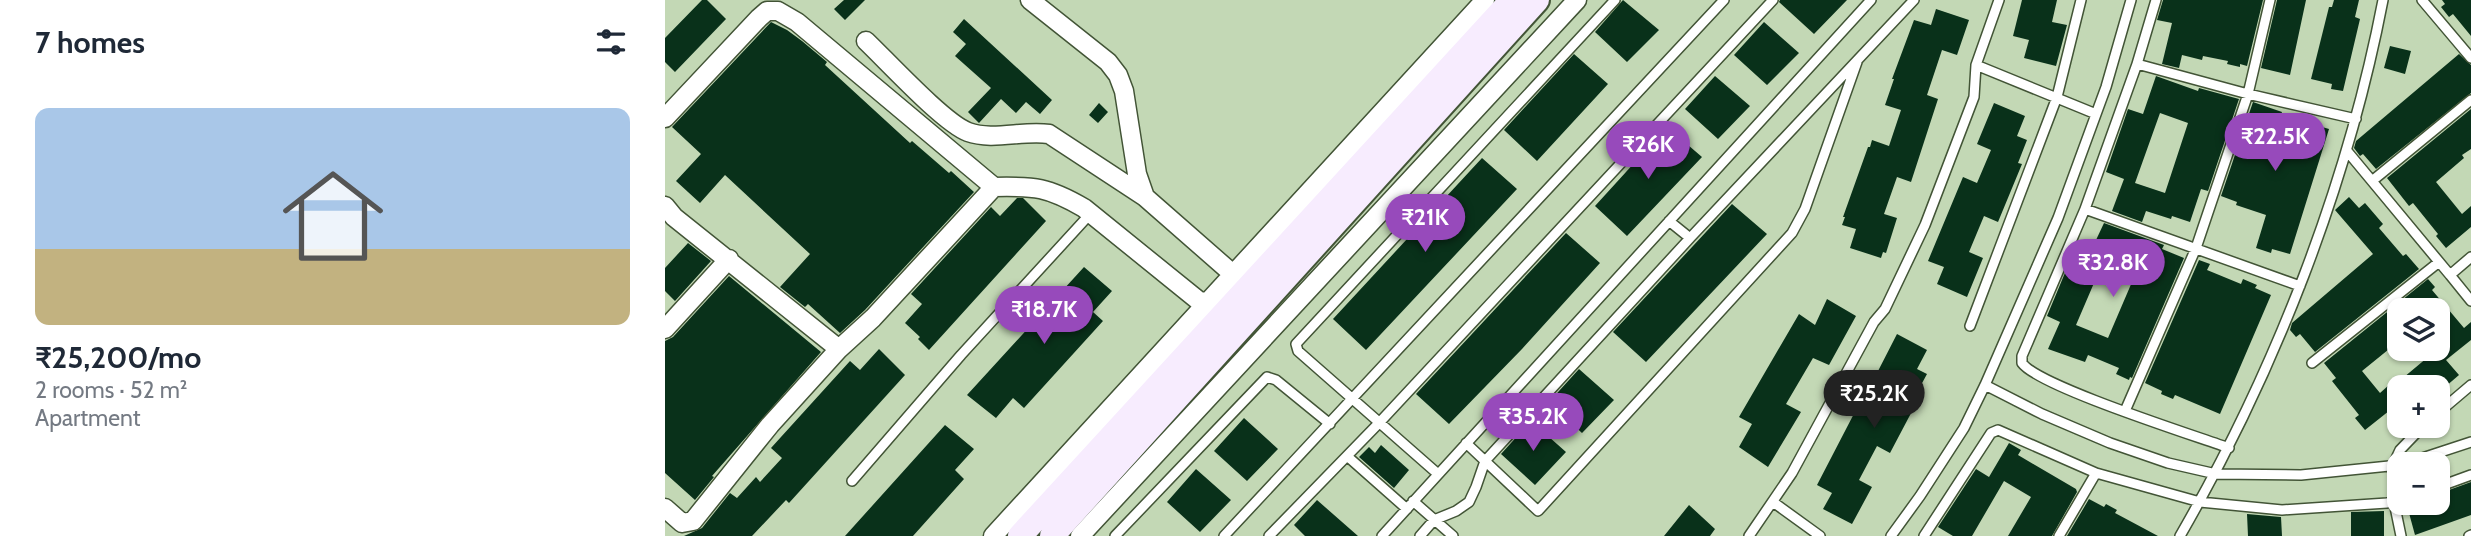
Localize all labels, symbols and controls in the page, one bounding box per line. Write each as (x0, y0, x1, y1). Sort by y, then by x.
icon: filters (592, 23, 630, 61)
text: 7 homes (35, 24, 145, 61)
pin: ₹22.5K (2218, 114, 2332, 173)
pin: ₹26K (1607, 122, 1689, 181)
text: ₹22.5K (2241, 122, 2309, 150)
text: ₹26K (1622, 130, 1674, 158)
icon: home (270, 153, 396, 279)
pin: ₹21K (1384, 194, 1466, 254)
text: ₹21K (1401, 203, 1449, 231)
pin: ₹32.8K (2056, 240, 2170, 299)
text: ₹32.8K (2078, 248, 2148, 276)
pin: ₹18.7K (987, 286, 1101, 346)
text: ₹18.7K (1011, 295, 1077, 323)
map controls (2387, 298, 2450, 515)
button: layers (2387, 298, 2450, 361)
text: ₹25,200/mo (35, 339, 201, 376)
pin: ₹25.2K (1817, 370, 1931, 430)
button: + (2387, 375, 2450, 438)
text: 2 rooms · 52 m² (35, 376, 188, 404)
text: ₹25.2K (1840, 379, 1908, 407)
pin: ₹35.2K (1476, 393, 1590, 453)
text: ₹35.2K (1499, 402, 1567, 430)
text: Apartment (35, 404, 140, 432)
button: − (2387, 452, 2450, 515)

